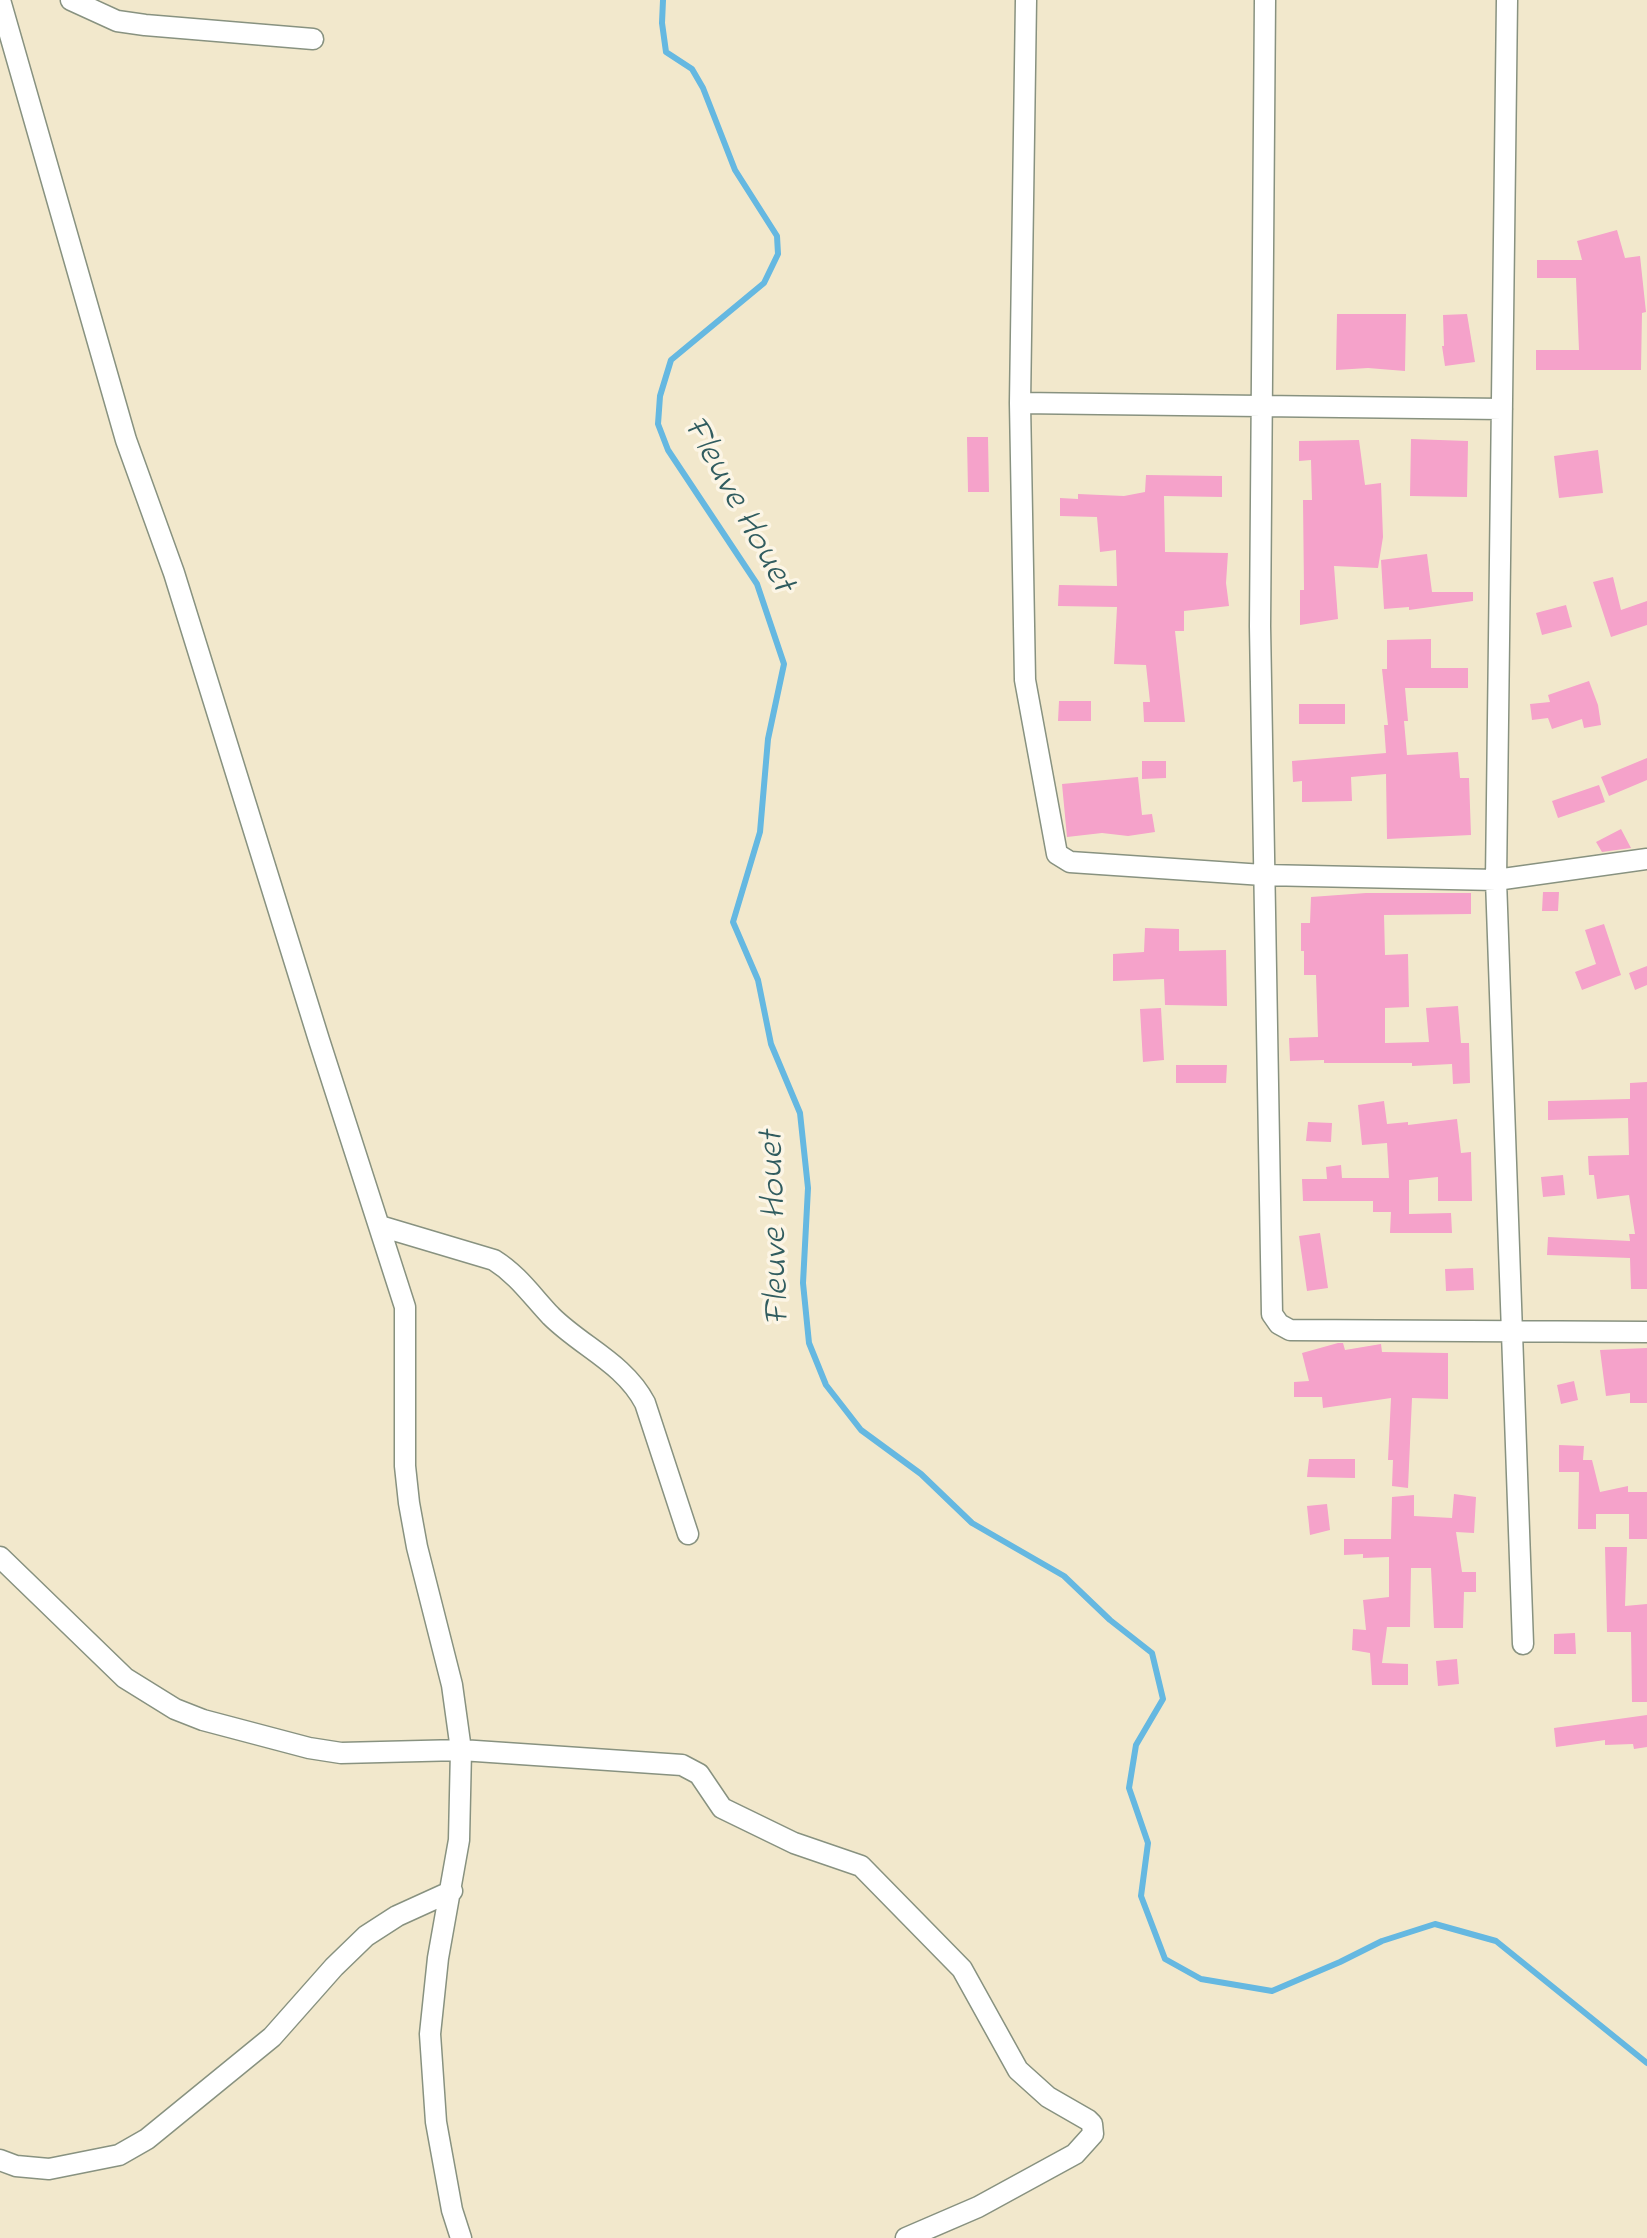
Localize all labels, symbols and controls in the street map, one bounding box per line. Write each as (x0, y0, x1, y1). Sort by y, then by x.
water label: Fleuve Houet (670, 410, 802, 602)
water label: Fleuve Houet (753, 1130, 803, 1326)

